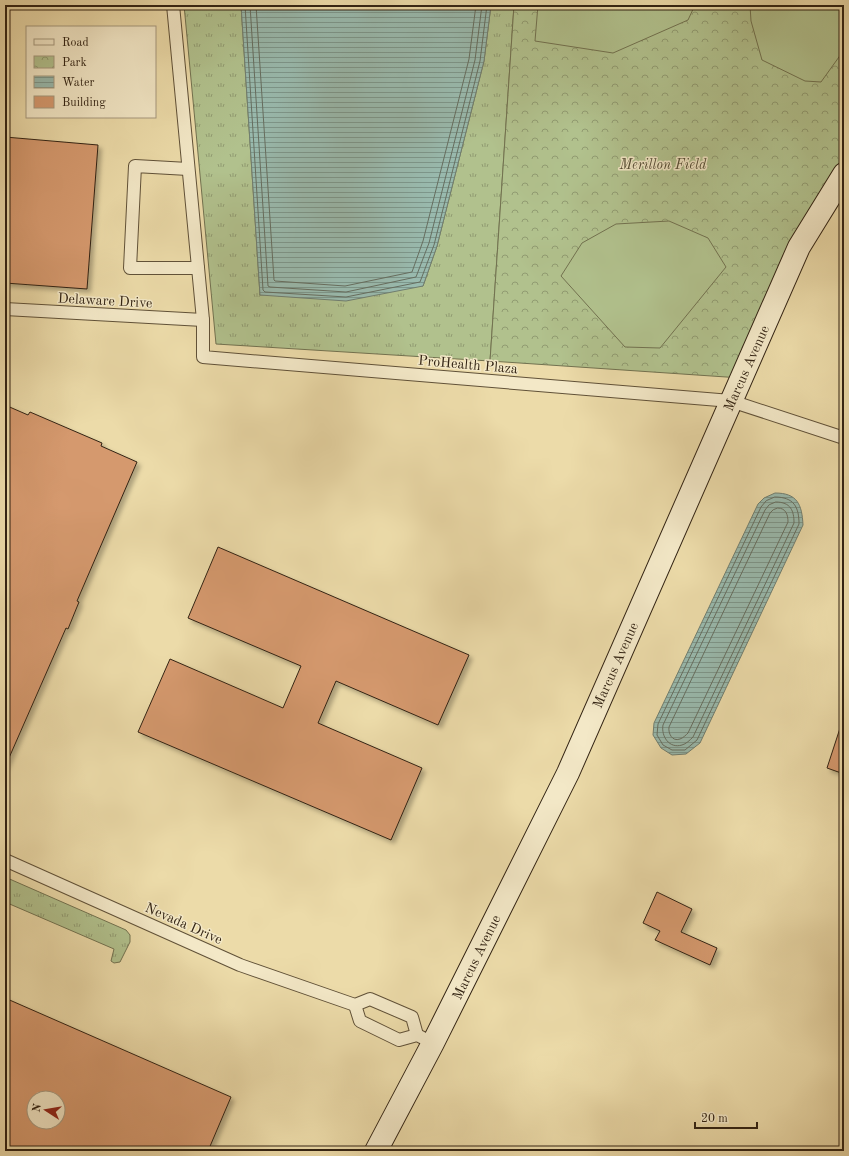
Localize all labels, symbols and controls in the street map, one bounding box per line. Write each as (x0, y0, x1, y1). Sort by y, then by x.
legend (26, 26, 156, 118)
text: Road (62, 37, 89, 49)
text: Park (62, 57, 87, 69)
text: Water (62, 77, 95, 89)
text: Building (62, 97, 106, 109)
park label: Merillon Field (619, 158, 707, 172)
street label: Delaware Drive (57, 292, 153, 310)
street label: Marcus Avenue (722, 323, 772, 413)
street label: ProHealth Plaza (417, 354, 518, 376)
street label: Marcus Avenue (591, 620, 641, 710)
street label: Nevada Drive (143, 901, 224, 947)
street label: Marcus Avenue (450, 913, 503, 1002)
north arrow (26, 1090, 66, 1130)
text: N (31, 1102, 44, 1113)
scale bar (695, 1104, 757, 1130)
text: 20 m (701, 1113, 728, 1125)

